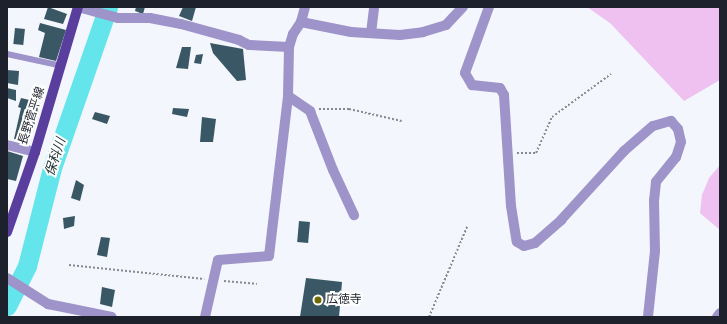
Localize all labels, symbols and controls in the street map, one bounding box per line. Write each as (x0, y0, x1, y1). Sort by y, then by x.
street label: 長野菅平線 (16, 85, 48, 147)
water label: 保科川 (43, 136, 69, 178)
place label: 広徳寺 (326, 293, 362, 307)
marker: 広徳寺 (313, 295, 323, 305)

